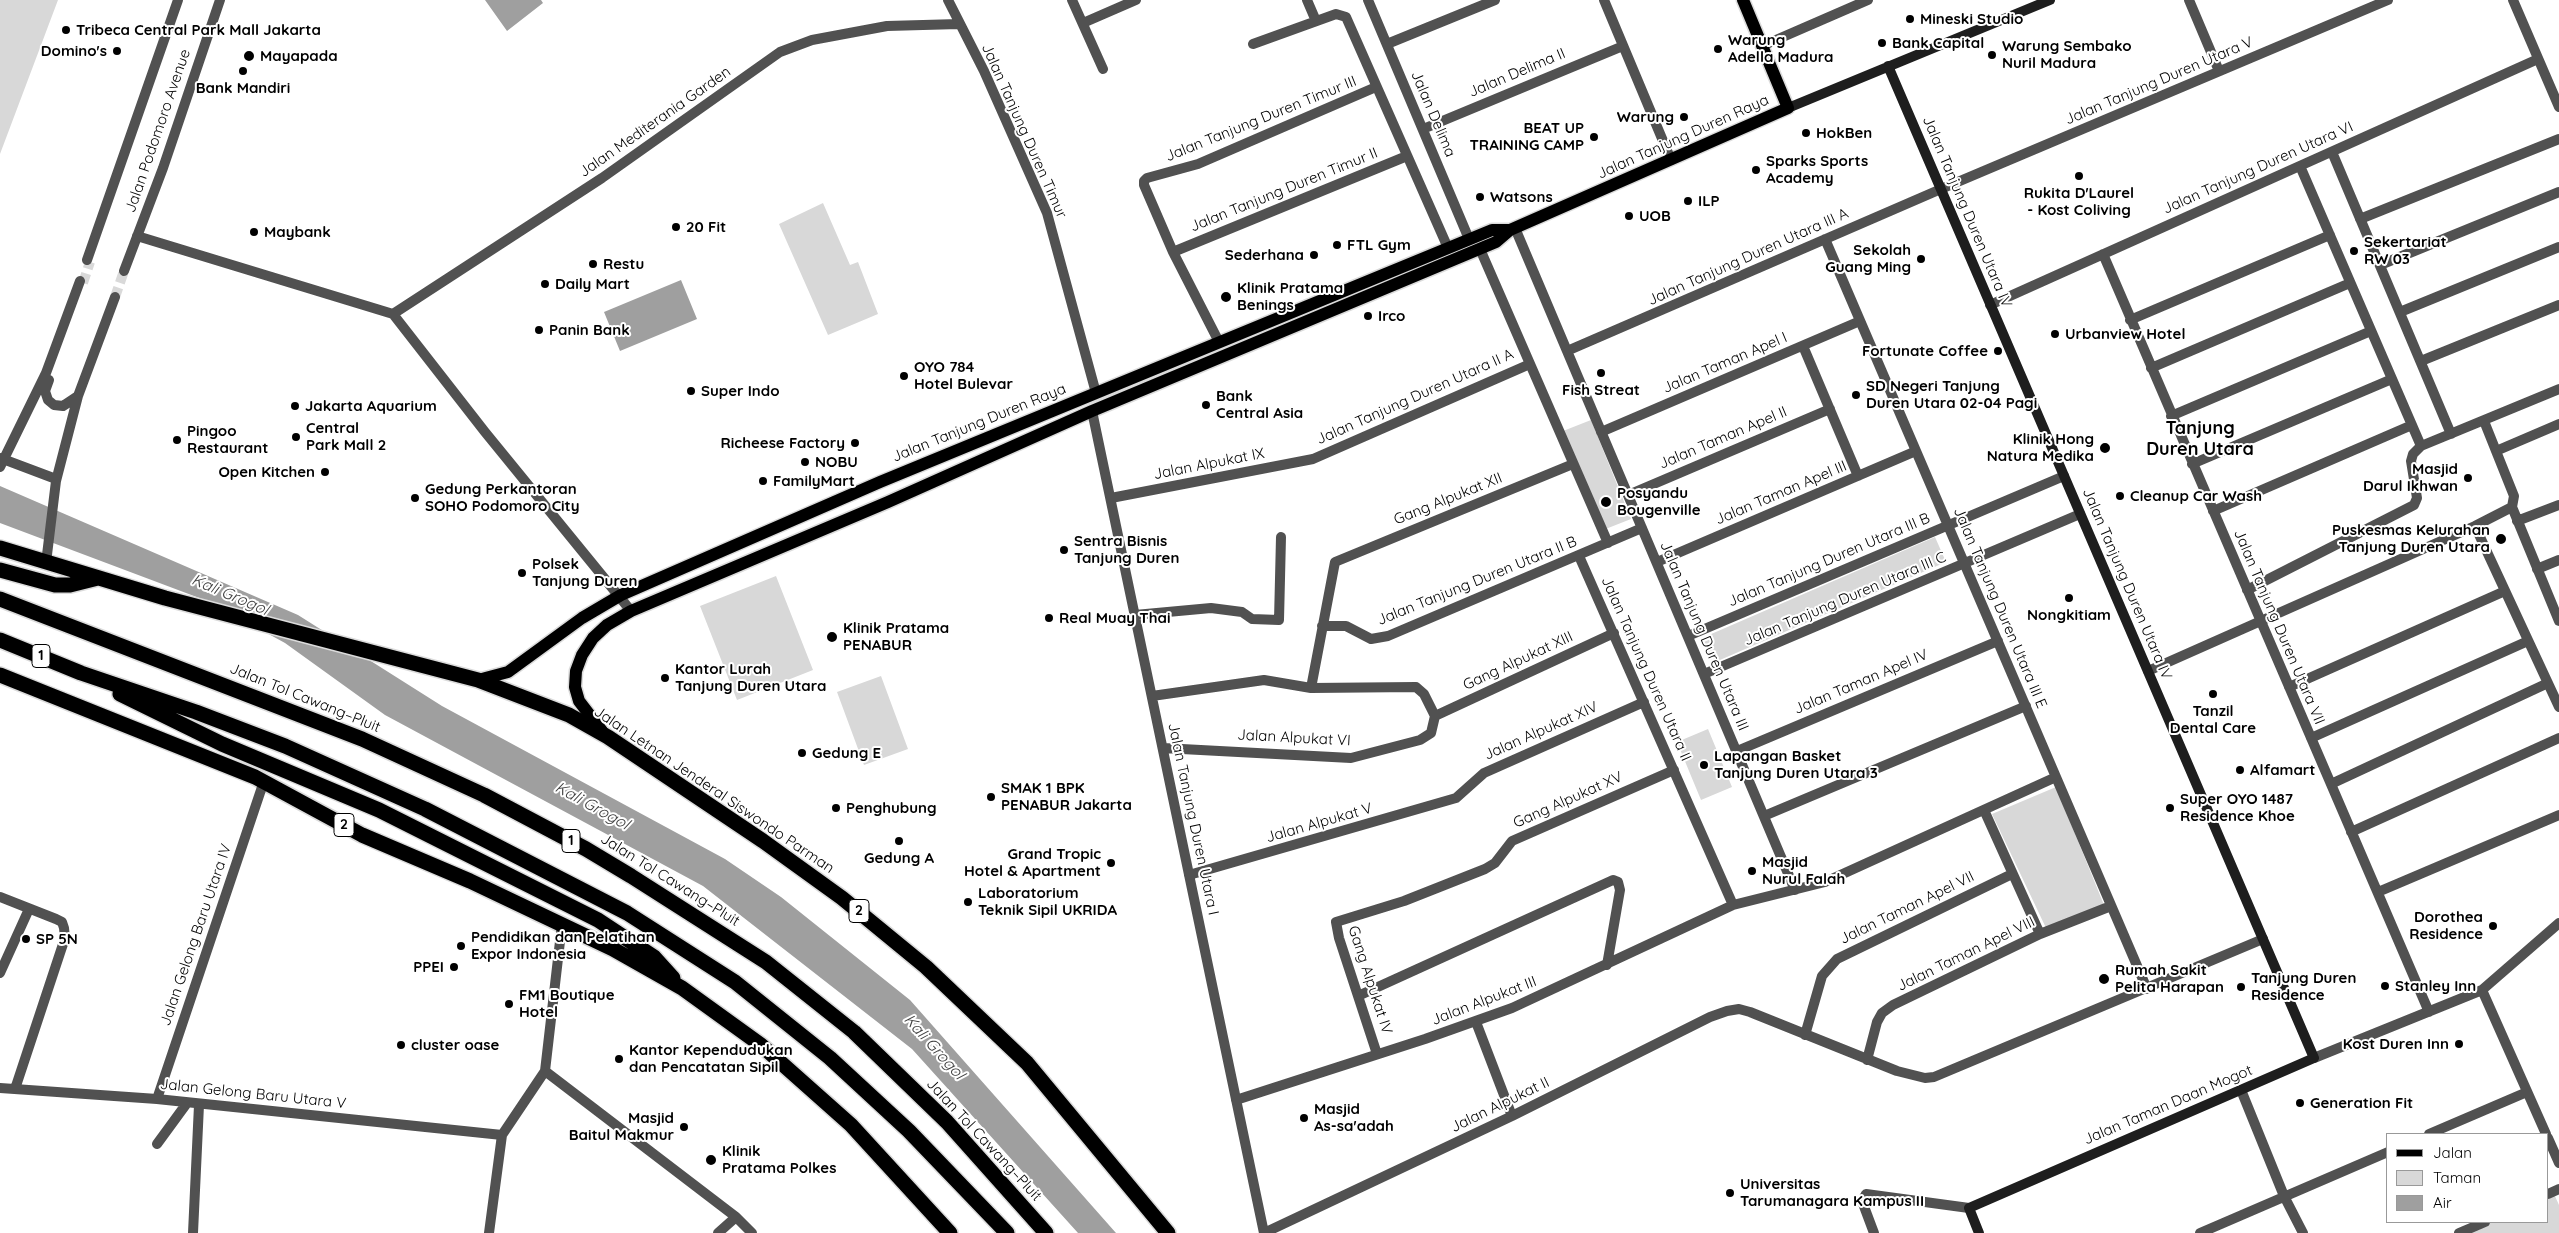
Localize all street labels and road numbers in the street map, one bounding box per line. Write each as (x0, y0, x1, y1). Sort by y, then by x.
street label: Jalan Tanjung Duren Utara V (2062, 33, 2256, 129)
street label: Jalan Tanjung Duren Timur (977, 41, 1071, 221)
street label: Jalan Delima II (1466, 45, 1568, 101)
street label: Jalan Podomoro Avenue (122, 47, 194, 215)
street label: Jalan Mediterania Garden (576, 63, 734, 181)
street label: Jalan Delima (1407, 68, 1459, 160)
street label: Jalan Tanjung Duren Timur III (1163, 72, 1359, 166)
street label: Jalan Tanjung Duren Raya (1594, 91, 1772, 183)
street label: Jalan Tanjung Duren Utara IV (1918, 113, 2016, 311)
street label: Jalan Tanjung Duren Utara VI (2160, 118, 2356, 218)
street label: Jalan Tanjung Duren Timur II (1188, 144, 1380, 236)
street label: Jalan Tanjung Duren Utara III A (1645, 205, 1851, 309)
street label: Jalan Taman Apel I (1660, 329, 1790, 397)
street label: Jalan Tanjung Duren Utara II A (1314, 345, 1516, 449)
street label: Jalan Tanjung Duren Raya (889, 380, 1069, 466)
street label: Jalan Taman Apel II (1656, 403, 1790, 473)
street label: Jalan Alpukat IX (1152, 444, 1266, 484)
street label: Jalan Taman Apel III (1712, 457, 1850, 529)
street label: Gang Alpukat XII (1391, 469, 1505, 529)
street label: Jalan Tanjung Duren Utara IV (2078, 485, 2176, 683)
street label: Jalan Tanjung Duren Utara III E (1949, 505, 2051, 711)
street label: Jalan Tanjung Duren Utara III B (1725, 509, 1933, 611)
street label: Jalan Tanjung Duren Utara VII (2230, 527, 2328, 727)
street label: Jalan Tanjung Duren Utara II B (1374, 533, 1580, 629)
street label: Jalan Tanjung Duren Utara III (1656, 539, 1752, 733)
street label: Jalan Tanjung Duren Utara III C (1741, 548, 1949, 650)
street label: Jalan Tanjung Duren Utara II (1597, 574, 1695, 764)
street label: Gang Alpukat XIII (1460, 628, 1576, 694)
road number: 1 (32, 644, 50, 668)
street label: Jalan Taman Apel IV (1791, 646, 1931, 718)
street label: Jalan Tol Cawang–Pluit (227, 660, 383, 736)
street label: Jalan Alpukat XIV (1481, 698, 1601, 764)
street label: Jalan Letnan Jenderal Siswondo Parman (591, 703, 837, 877)
street label: Jalan Tanjung Duren Utara I (1164, 721, 1222, 917)
street label: Jalan Alpukat VI (1237, 726, 1351, 750)
street label: Gang Alpukat XV (1510, 768, 1626, 832)
street label: Jalan Alpukat V (1264, 799, 1374, 847)
road number: 2 (334, 814, 354, 836)
road number: 1 (562, 829, 580, 852)
street label: Jalan Tol Cawang–Pluit (597, 830, 743, 930)
street label: Jalan Gelong Baru Utara IV (156, 842, 236, 1028)
street label: Jalan Taman Apel VII (1837, 868, 1977, 948)
road number: 2 (849, 899, 869, 922)
street label: Jalan Taman Apel VIII (1894, 913, 2038, 995)
street label: Gang Alpukat IV (1344, 924, 1396, 1036)
street label: Jalan Alpukat III (1429, 973, 1539, 1029)
street label: Jalan Taman Daan Mogot (2081, 1061, 2255, 1149)
street label: Jalan Alpukat II (1448, 1073, 1552, 1137)
street label: Jalan Gelong Baru Utara V (159, 1075, 347, 1113)
street label: Jalan Tol Cawang–Pluit (923, 1075, 1045, 1205)

